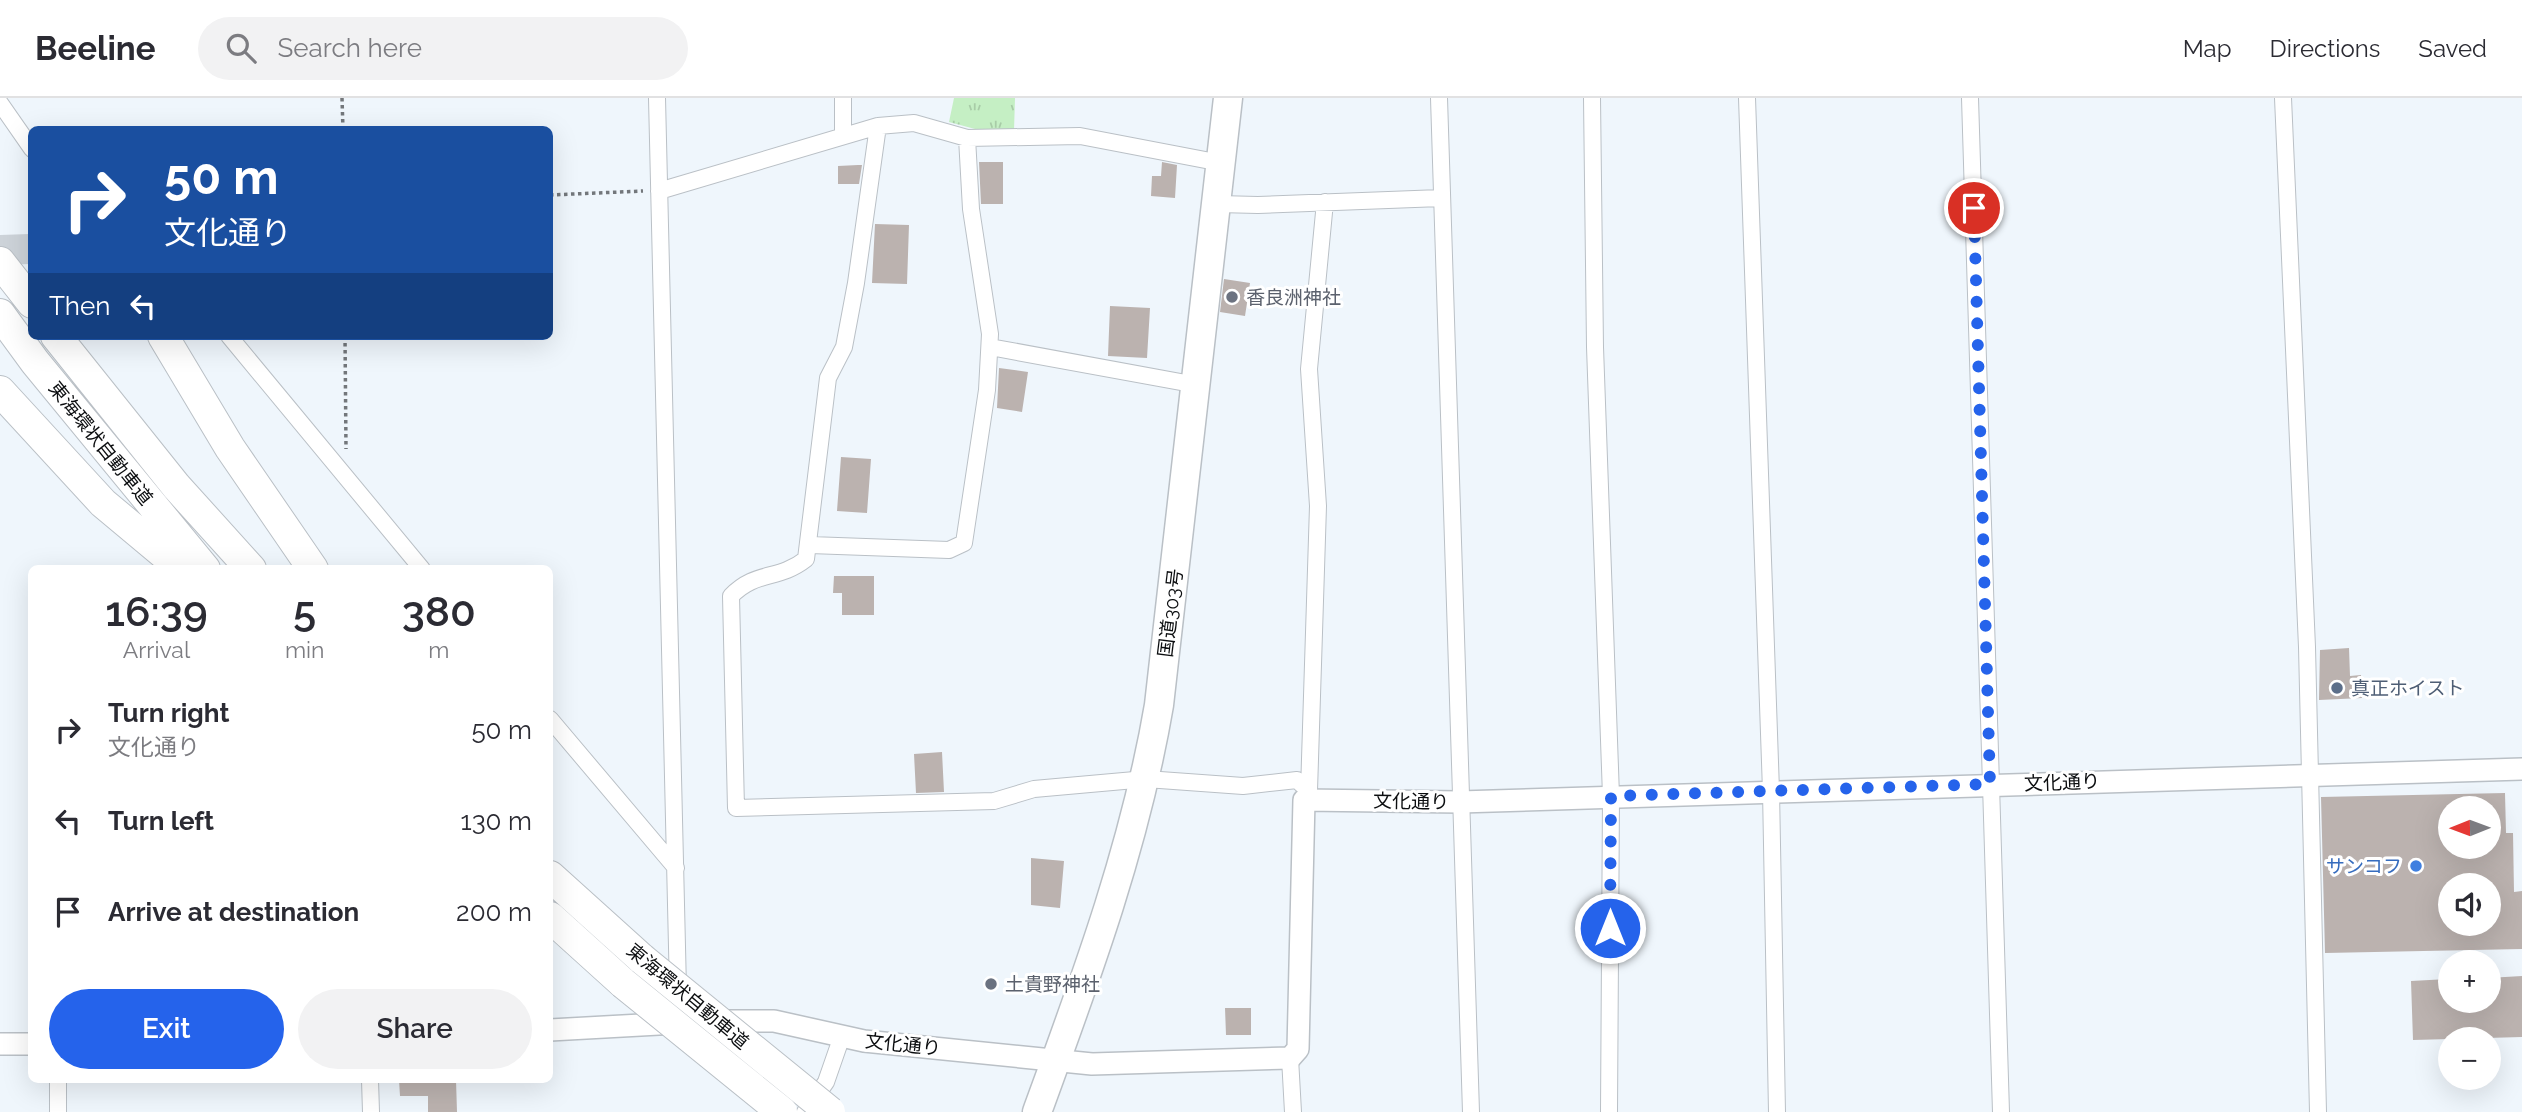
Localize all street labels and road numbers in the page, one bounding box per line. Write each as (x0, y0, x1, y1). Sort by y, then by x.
street label: 東海環状自動車道 (45, 377, 157, 509)
street label: 国道303号 (1154, 568, 1186, 658)
street label: 文化通り (2024, 770, 2100, 794)
street label: 文化通り (1373, 789, 1449, 813)
street label: 東海環状自動車道 (623, 939, 753, 1053)
street label: 文化通り (864, 1029, 942, 1059)

